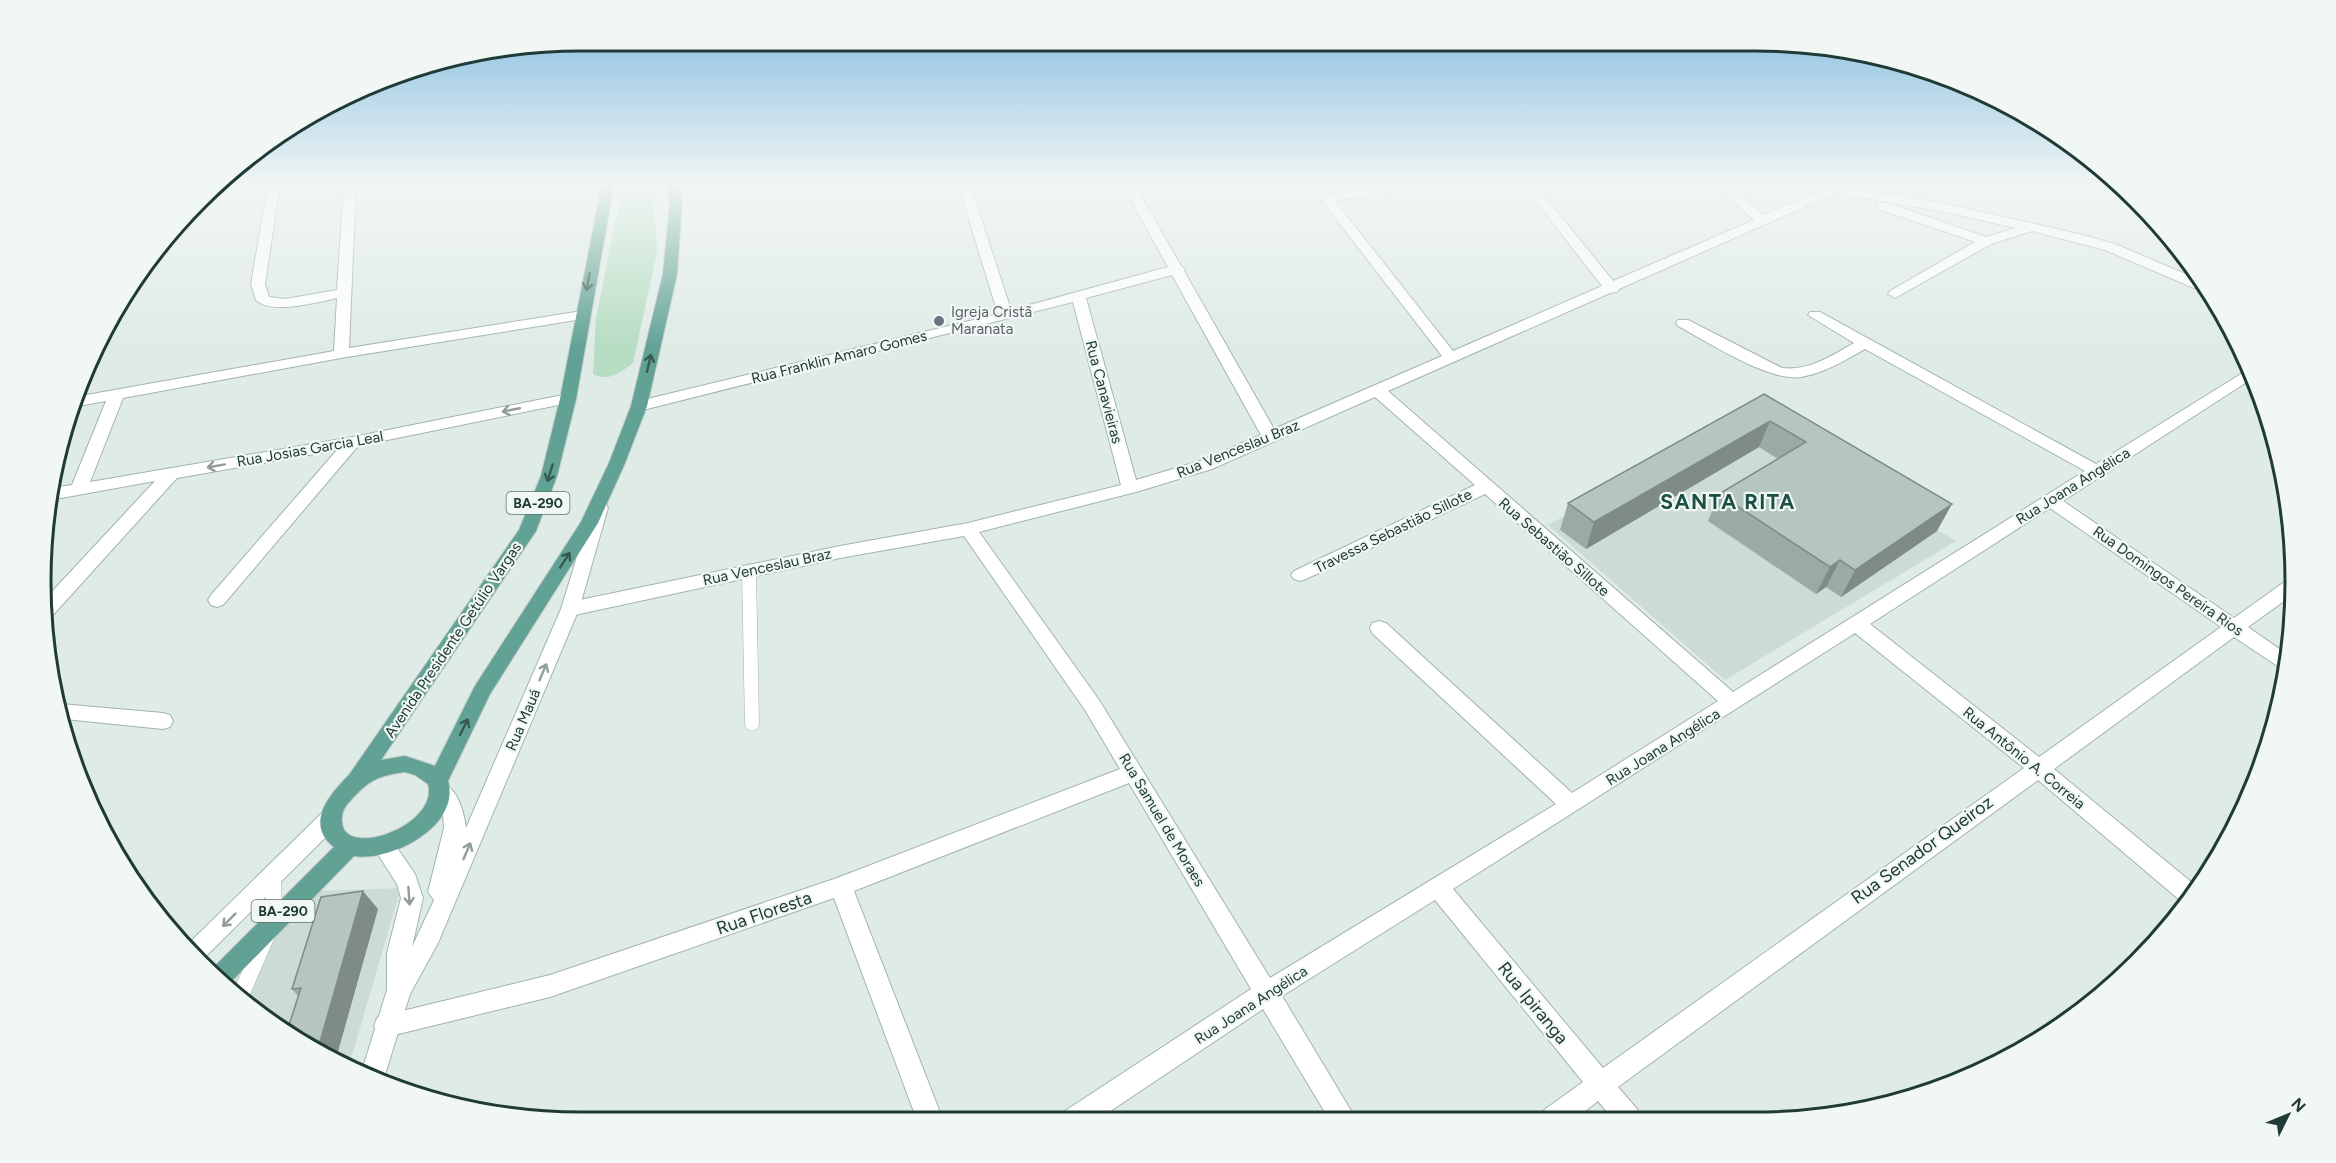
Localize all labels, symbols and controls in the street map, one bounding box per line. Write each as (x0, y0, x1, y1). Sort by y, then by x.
one-way arrow (582, 272, 593, 292)
place label: Igreja Cristã Maranata (951, 303, 1032, 338)
marker: Igreja Cristã Maranata (932, 314, 946, 328)
street label: Rua Franklin Amaro Gomes (749, 326, 929, 388)
street label: Rua Canavieiras (1082, 338, 1126, 446)
one-way arrow (644, 354, 656, 373)
one-way arrow (501, 405, 521, 416)
street label: Rua Venceslau Braz (1174, 416, 1302, 482)
street label: Rua Josias Garcia Leal (235, 427, 385, 471)
street label: Rua Joana Angélica (2013, 444, 2133, 528)
one-way arrow (207, 461, 226, 472)
one-way arrow (544, 463, 555, 482)
street label: Travessa Sebastião Sillote (1311, 485, 1475, 577)
district label: SANTA RITA (1660, 489, 1796, 514)
road number: BA-290 (506, 492, 570, 514)
street label: Rua Sebastião Sillote (1495, 494, 1613, 600)
street label: Rua Domingos Pereira Rios (2089, 522, 2247, 640)
street label: Avenida Presidente Getúlio Vargas (381, 539, 525, 741)
street label: Rua Venceslau Braz (701, 545, 833, 589)
one-way arrow (559, 552, 571, 569)
one-way arrow (538, 663, 550, 681)
street label: Rua Mauá (502, 686, 544, 754)
street label: Rua Antônio A. Correia (1959, 703, 2089, 813)
street label: Rua Joana Angélica (1603, 705, 1723, 789)
one-way arrow (459, 719, 471, 737)
street label: Rua Samuel de Moraes (1115, 750, 1209, 890)
street label: Rua Senador Queiroz (1847, 791, 1997, 909)
one-way arrow (461, 842, 473, 860)
one-way arrow (404, 886, 415, 905)
street label: Rua Floresta (713, 886, 815, 940)
road number: BA-290 (252, 900, 314, 922)
one-way arrow (222, 912, 236, 927)
street label: Rua Ipiranga (1493, 957, 1573, 1049)
street label: Rua Joana Angélica (1191, 962, 1311, 1048)
north arrow (2258, 1085, 2318, 1145)
text: N (2287, 1094, 2310, 1116)

